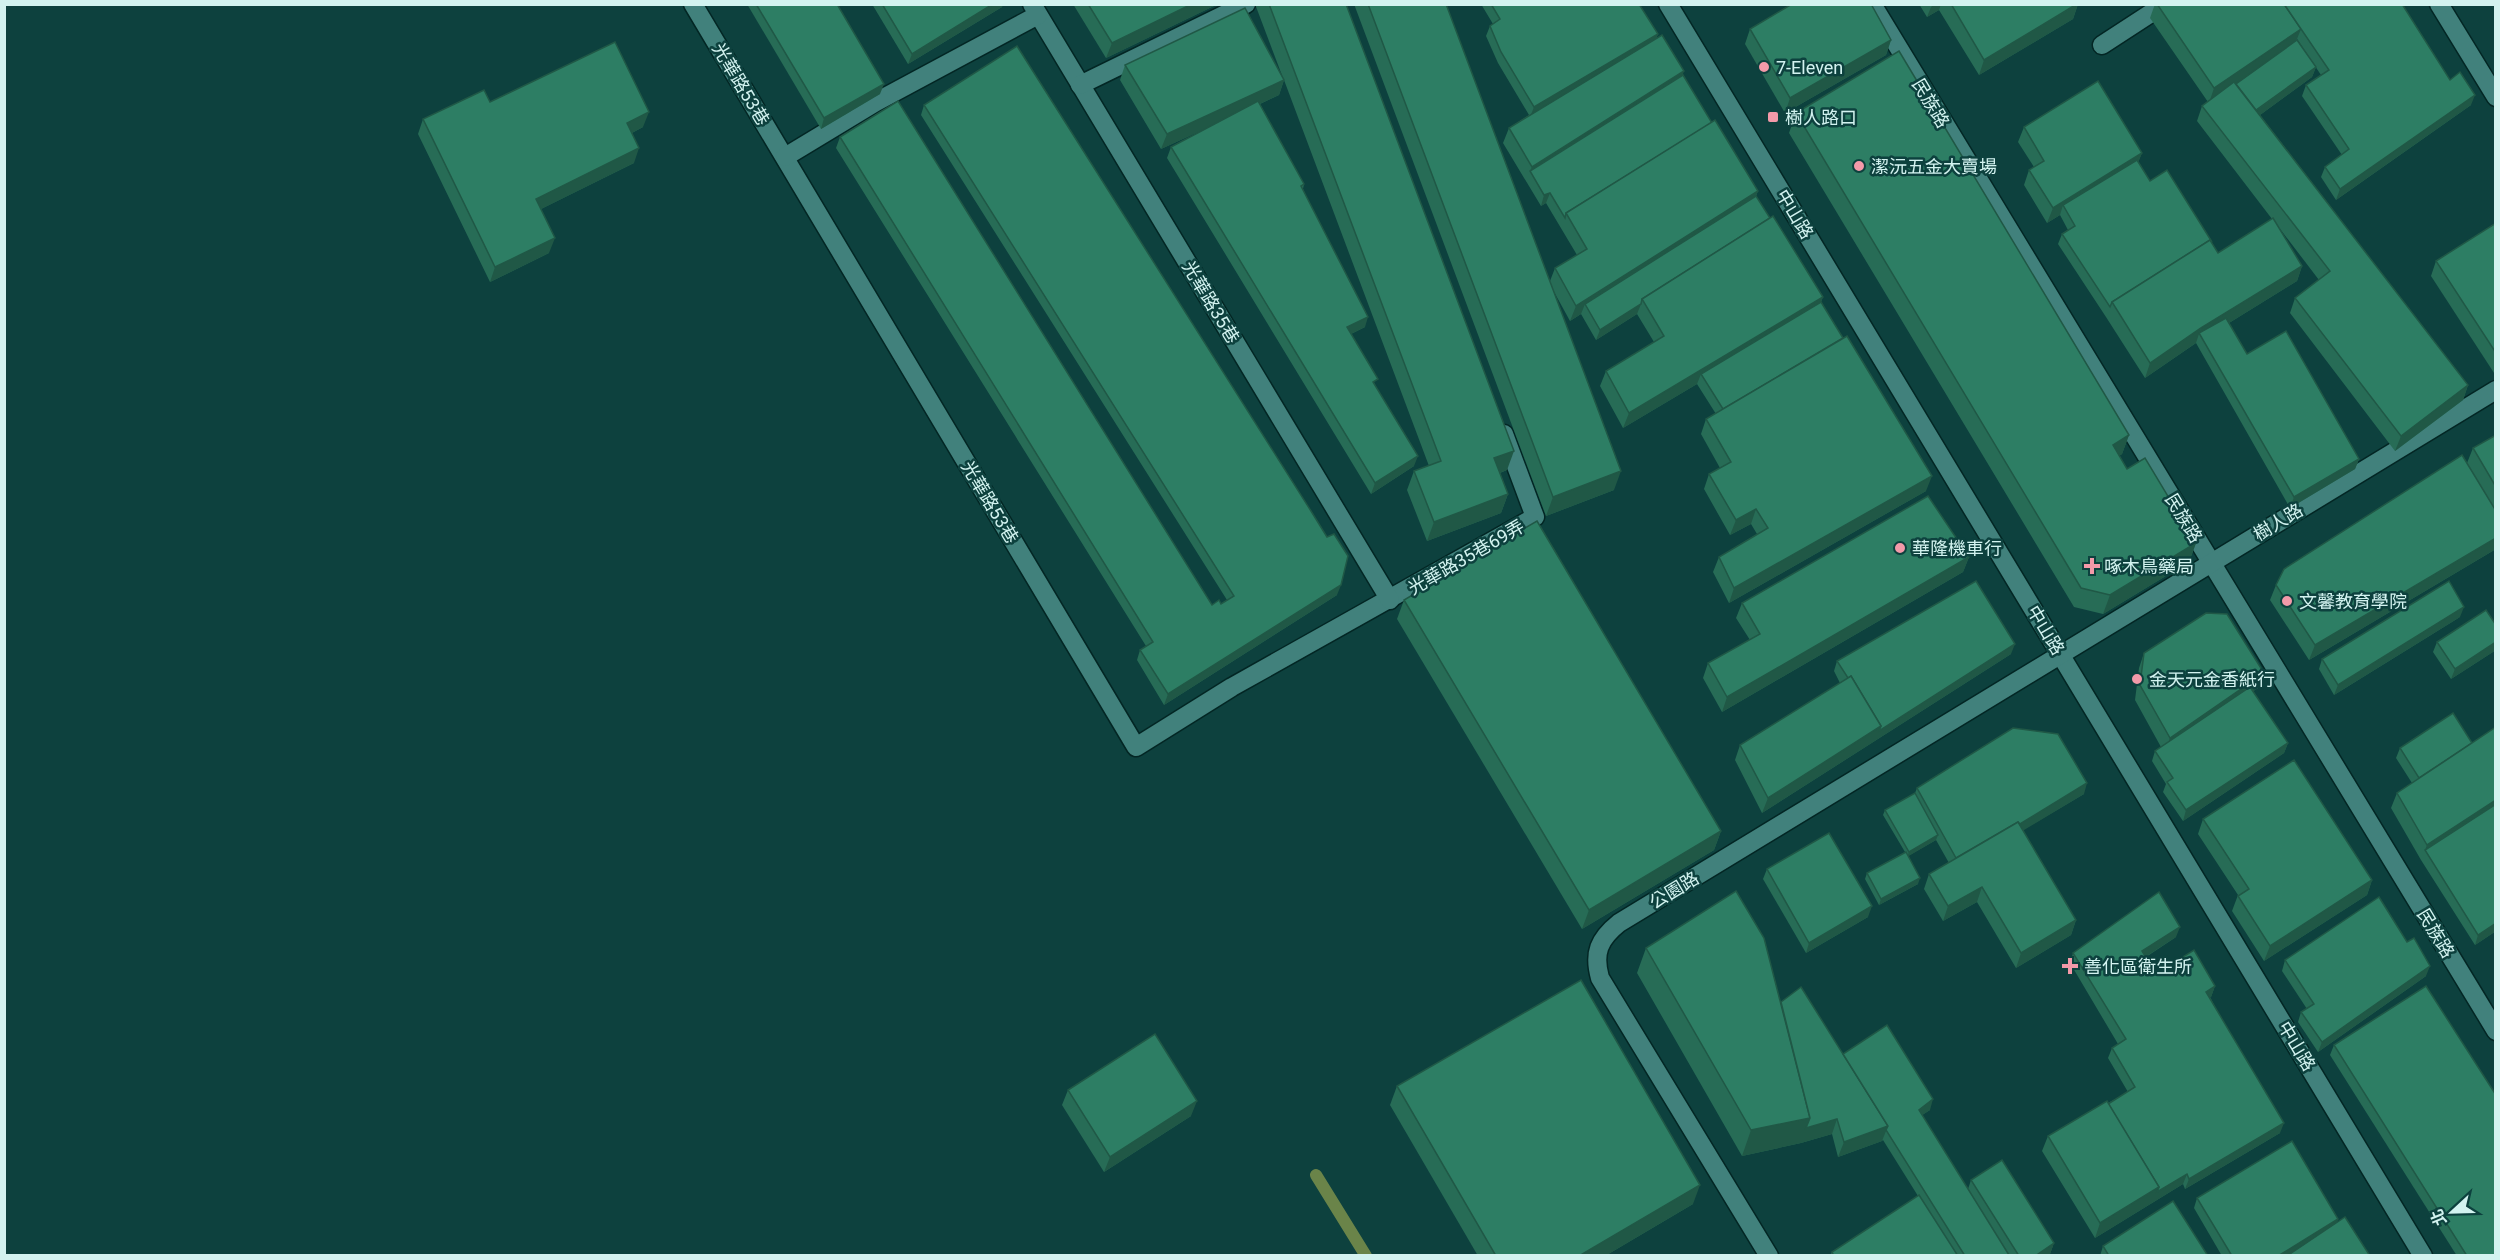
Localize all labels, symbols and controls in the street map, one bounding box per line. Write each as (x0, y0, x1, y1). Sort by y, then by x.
street label: 光華路53巷 (708, 39, 774, 129)
place label: 7-Eleven (1776, 57, 1843, 78)
marker: 7-Eleven (1757, 60, 1771, 74)
street label: 民族路 (1908, 74, 1954, 132)
place label: 樹人路口 (1785, 107, 1857, 128)
marker: 樹人路口 (1766, 110, 1780, 124)
place label: 潔沅五金大賣場 (1871, 156, 1997, 177)
marker: 潔沅五金大賣場 (1852, 159, 1866, 173)
street label: 中山路 (1772, 185, 1818, 243)
street label: 光華路35巷 (1178, 257, 1244, 347)
street label: 光華路53巷 (957, 457, 1023, 547)
street label: 民族路 (2161, 489, 2207, 547)
street label: 樹人路 (2249, 499, 2307, 545)
street label: 光華路35巷69弄 (1404, 515, 1528, 599)
place label: 華隆機車行 (1912, 538, 2002, 559)
marker: 華隆機車行 (1893, 541, 1907, 555)
place label: 啄木鳥藥局 (2104, 556, 2194, 577)
marker: 啄木鳥藥局 (2085, 559, 2099, 573)
place label: 文馨教育學院 (2299, 591, 2407, 612)
marker: 文馨教育學院 (2280, 594, 2294, 608)
street label: 中山路 (2023, 601, 2069, 659)
place label: 金天元金香紙行 (2149, 669, 2275, 690)
marker: 金天元金香紙行 (2130, 672, 2144, 686)
street label: 公園路 (1645, 867, 1703, 913)
street label: 民族路 (2413, 904, 2459, 962)
place label: 善化區衛生所 (2084, 956, 2192, 977)
marker: 善化區衛生所 (2061, 957, 2079, 975)
street label: 中山路 (2274, 1017, 2320, 1075)
north arrow (2422, 1182, 2482, 1242)
text: 北 (2427, 1206, 2450, 1228)

